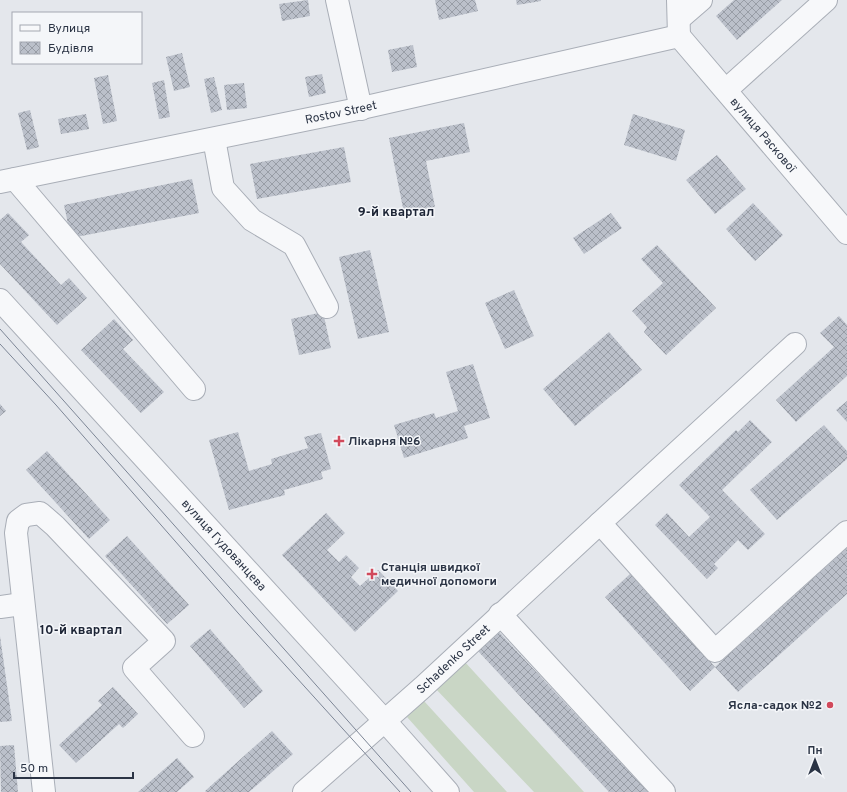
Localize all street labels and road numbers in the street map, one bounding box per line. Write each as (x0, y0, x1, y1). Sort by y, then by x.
street label: вулиця Раскової (726, 95, 800, 177)
street label: Rostov Street (304, 98, 379, 129)
street label: вулиця Гудованцева (177, 496, 269, 595)
street label: Schadenko Street (414, 621, 494, 698)

